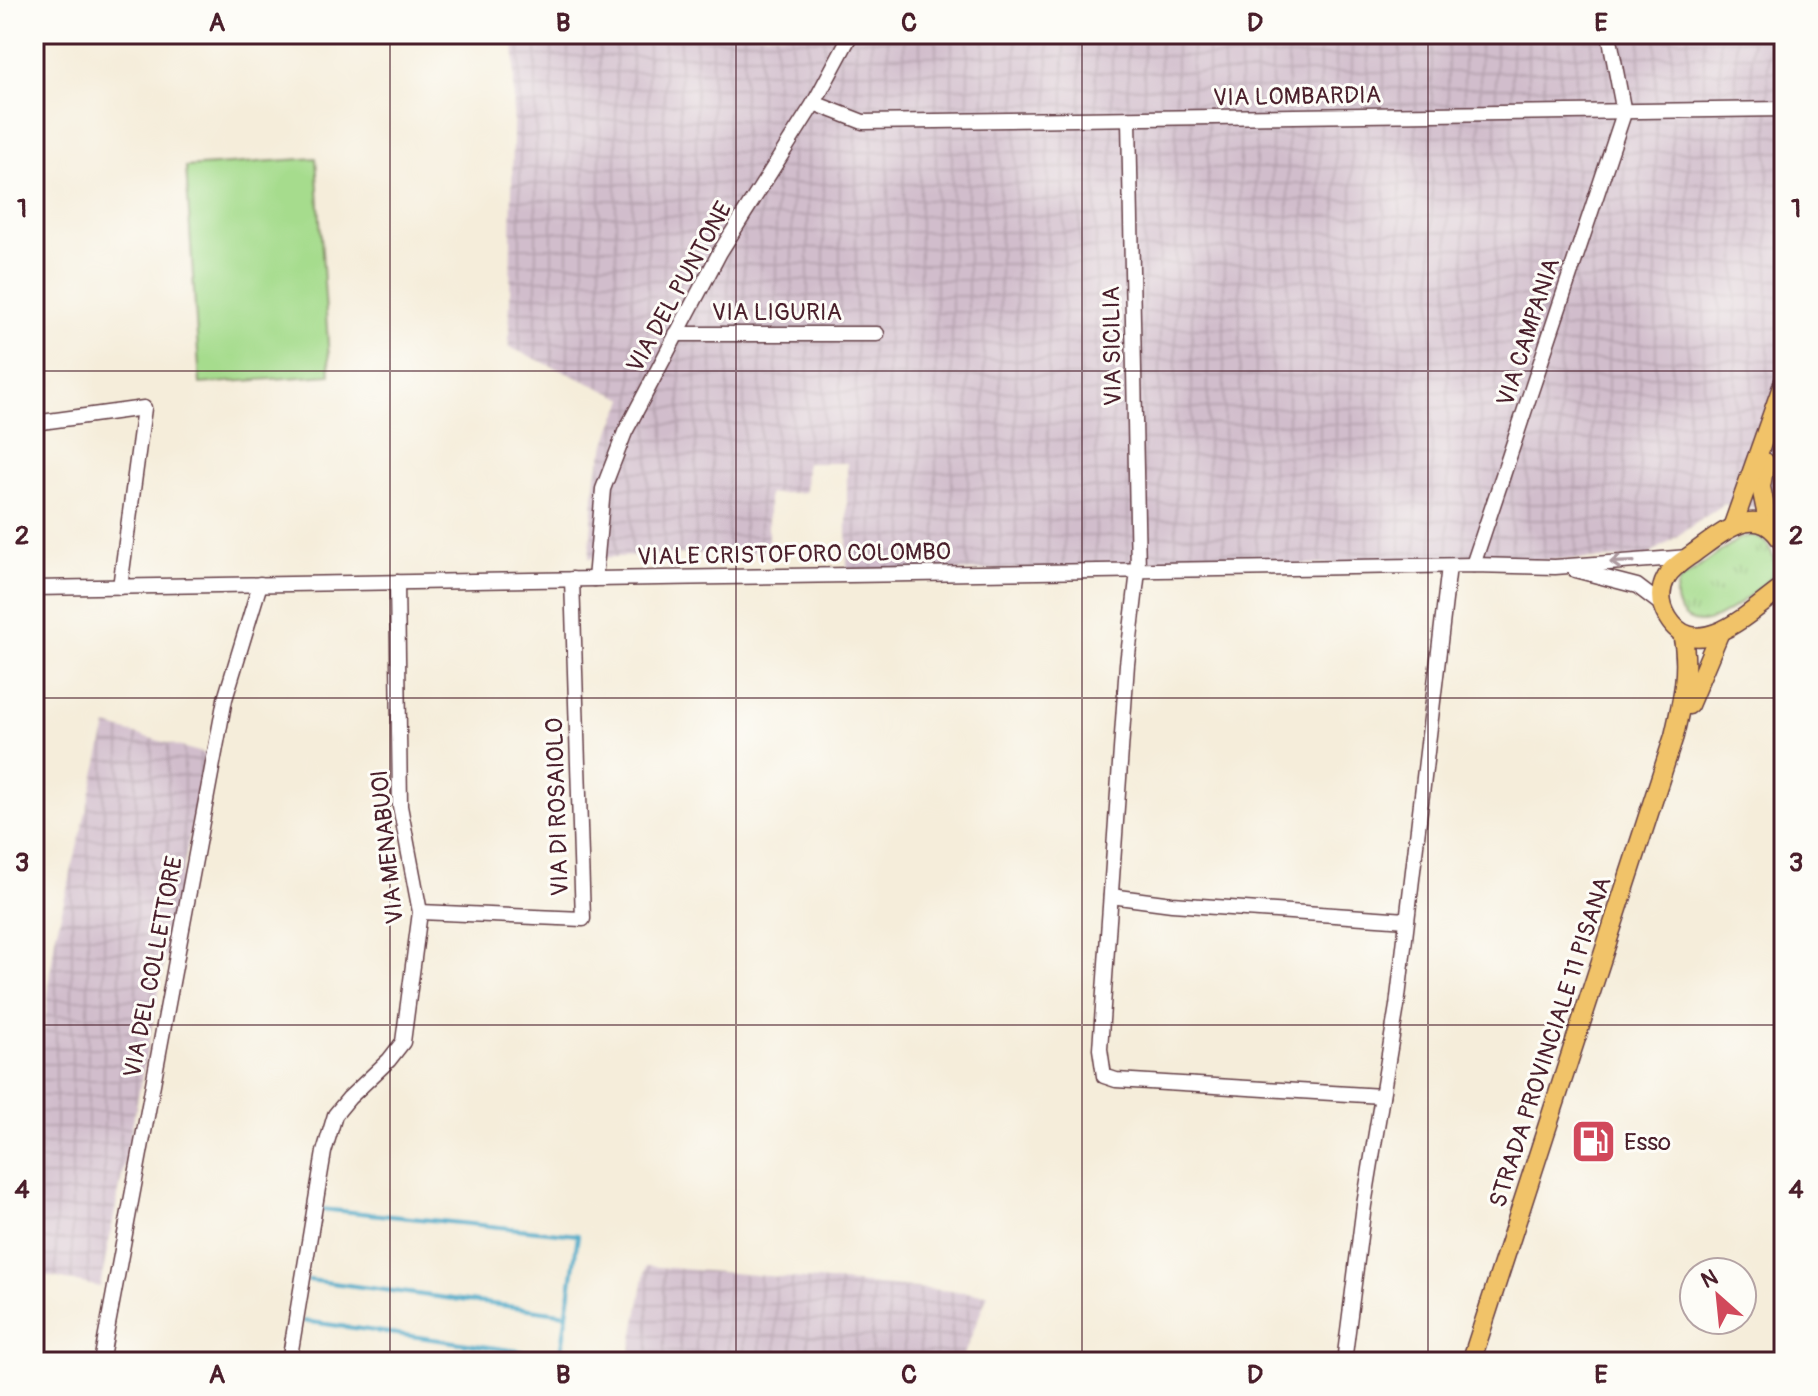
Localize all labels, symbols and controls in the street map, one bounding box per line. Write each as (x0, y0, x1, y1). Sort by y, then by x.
text: A (209, 7, 226, 39)
text: B (556, 7, 570, 39)
text: C (901, 7, 917, 39)
text: D (1247, 7, 1263, 39)
text: E (1594, 7, 1608, 39)
street label: VIA LOMBARDIA (1213, 81, 1381, 112)
text: 1 (17, 193, 27, 225)
text: 1 (1791, 193, 1801, 225)
street label: VIA DEL PUNTONE (620, 197, 738, 378)
street label: VIA CAMPANIA (1491, 254, 1566, 410)
street label: VIA SICILIA (1097, 286, 1128, 406)
street label: VIA LIGURIA (712, 298, 842, 327)
text: 2 (15, 520, 29, 552)
text: 2 (1789, 520, 1803, 552)
street label: VIALE CRISTOFORO COLOMBO (637, 537, 951, 572)
one-way arrow (1609, 554, 1636, 569)
street label: VIA DI ROSAIOLO (540, 717, 575, 897)
street label: VIA MENABUOI (365, 768, 410, 925)
text: 3 (15, 847, 29, 879)
text: 3 (1789, 847, 1803, 879)
street label: VIA DEL COLLETTORE (118, 854, 189, 1080)
street label: STRADA PROVINCIALE 11 PISANA (1483, 873, 1618, 1211)
fuel station icon: Esso (1569, 1118, 1617, 1166)
place label: Esso (1624, 1128, 1671, 1157)
text: 4 (14, 1174, 30, 1206)
text: 4 (1788, 1174, 1804, 1206)
north arrow (1678, 1256, 1758, 1336)
text: N (1696, 1263, 1722, 1295)
text: A (209, 1359, 226, 1391)
text: B (556, 1359, 570, 1391)
text: C (901, 1359, 917, 1391)
text: D (1247, 1359, 1263, 1391)
text: E (1594, 1359, 1608, 1391)

